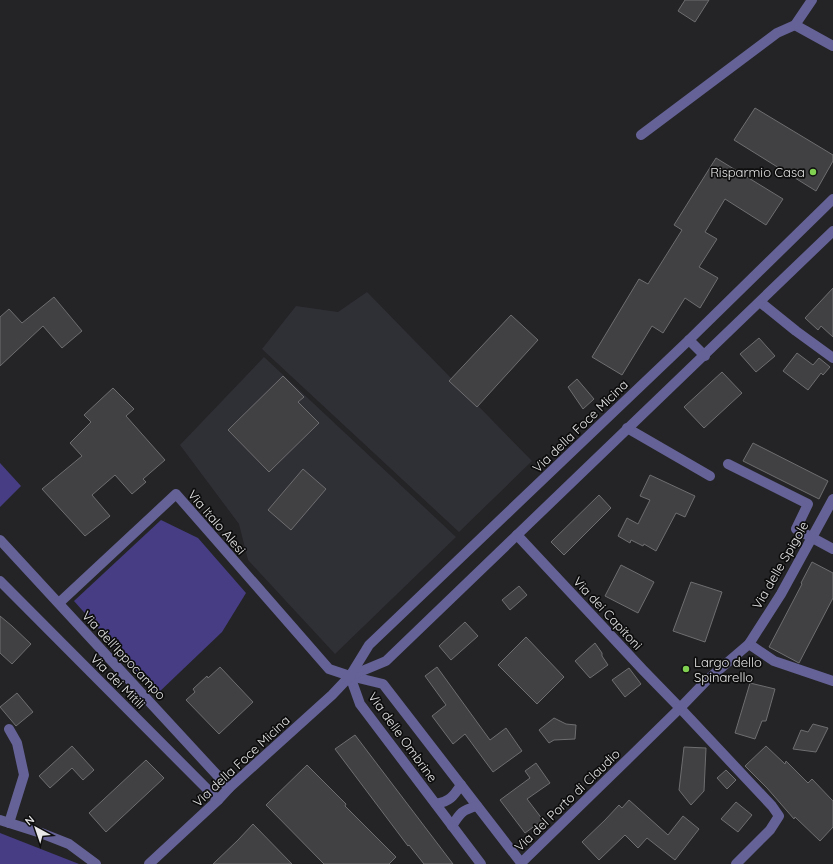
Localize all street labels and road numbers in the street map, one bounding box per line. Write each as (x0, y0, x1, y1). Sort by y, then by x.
street label: Via della Foce Micina (529, 376, 631, 476)
street label: Via Italo Alesi (185, 487, 249, 557)
street label: Via delle Spigole (748, 518, 812, 612)
street label: Via dei Capitoni (570, 573, 646, 653)
street label: Via dell'Ippocampo (79, 607, 169, 703)
street label: Via dei Mitili (87, 650, 149, 712)
street label: Via delle Ombrine (365, 689, 441, 785)
street label: Via della Foce Micina (189, 712, 293, 810)
street label: Via del Porto di Claudio (511, 745, 623, 854)

